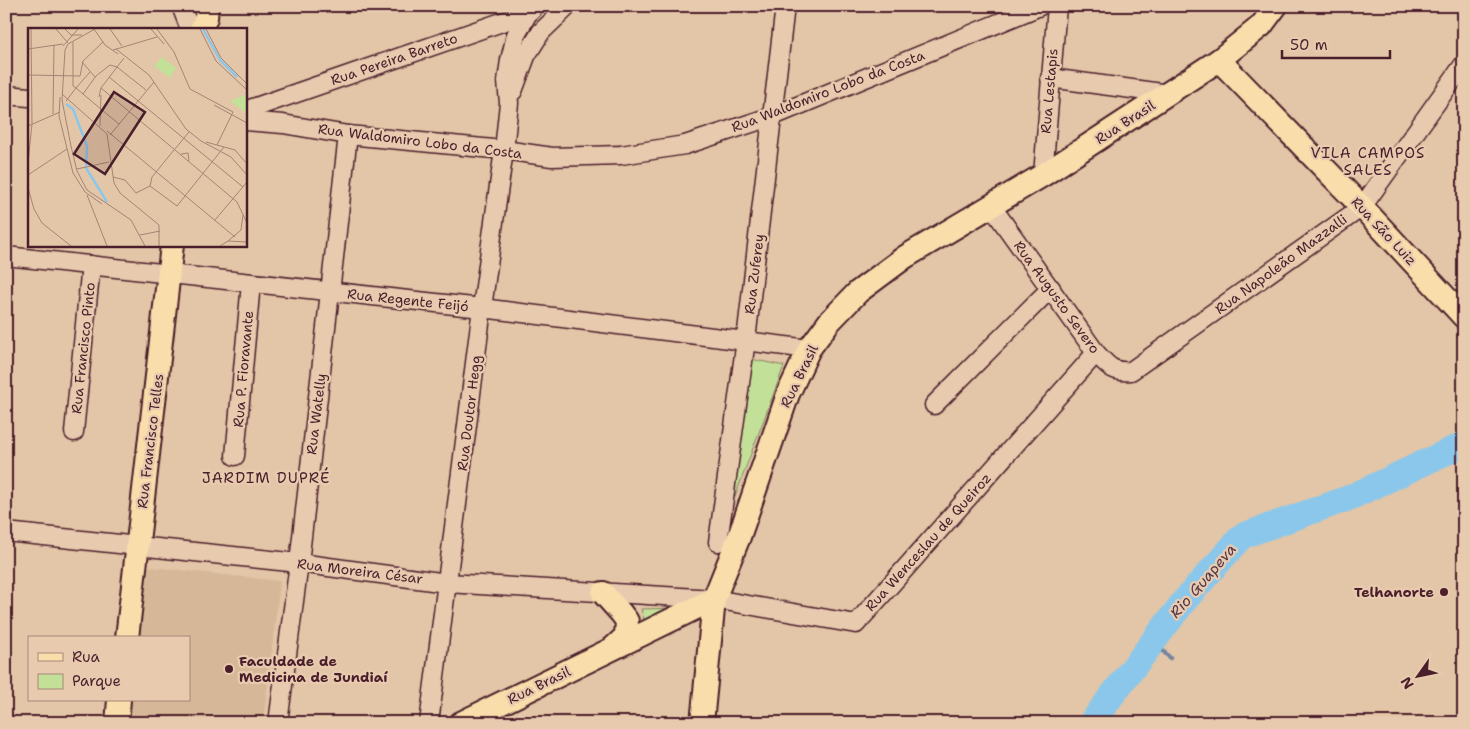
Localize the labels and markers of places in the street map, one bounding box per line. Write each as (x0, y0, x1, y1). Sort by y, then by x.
place label: Telhanorte (1354, 583, 1434, 601)
marker: Telhanorte (1438, 586, 1450, 598)
place label: Faculdade de Medicina de Jundiaí (239, 652, 388, 686)
marker: Faculdade de Medicina de Jundiaí (223, 663, 235, 675)

